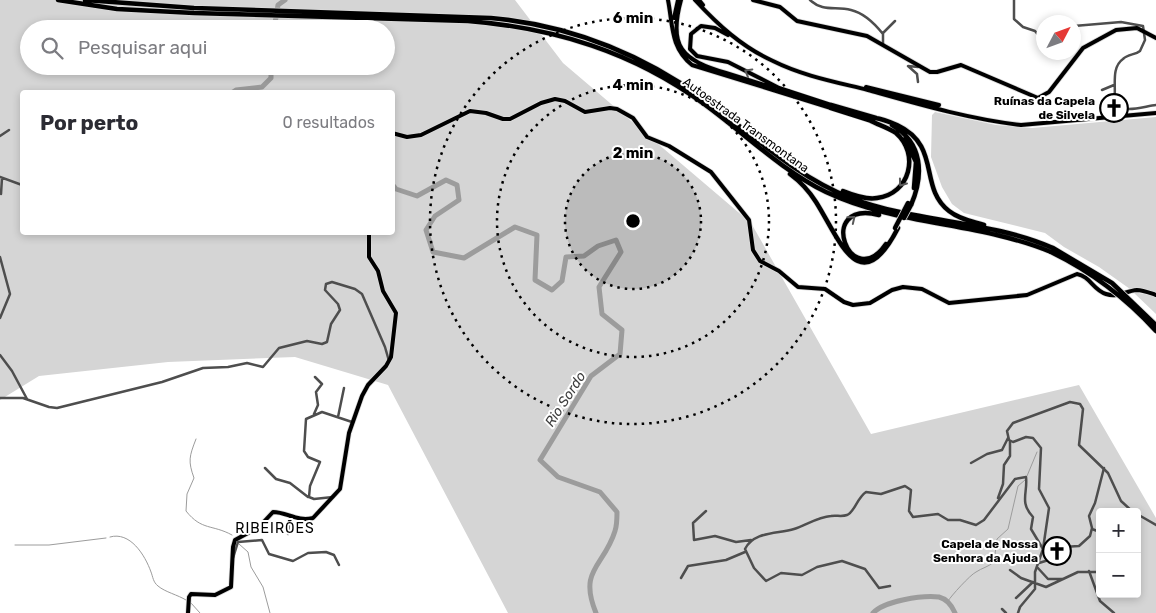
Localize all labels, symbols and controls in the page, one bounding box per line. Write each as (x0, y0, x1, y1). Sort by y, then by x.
text: 6 min (613, 9, 653, 27)
north arrow (1036, 15, 1081, 60)
search box (20, 20, 395, 75)
icon: search (38, 34, 66, 62)
text: Pesquisar aqui (78, 36, 207, 59)
one-way arrow (744, 68, 753, 78)
street label: Autoestrada Transmontana (680, 75, 812, 175)
text: 4 min (612, 76, 654, 94)
church icon: Ruínas da Capela de Silvela (1099, 93, 1129, 123)
place label: Ruínas da Capela de Silvela (994, 94, 1095, 122)
text: Por perto (40, 110, 138, 135)
text: 0 resultados (282, 113, 375, 132)
text: 2 min (613, 144, 653, 162)
one-way arrow (899, 177, 908, 187)
centre of rings (624, 212, 642, 230)
one-way arrow (846, 216, 855, 225)
water label: Rio Sordo (541, 368, 590, 430)
map controls (1096, 508, 1141, 598)
button: + (1096, 508, 1141, 553)
district label: RIBEIRÕES (235, 519, 315, 537)
church icon: Capela de Nossa Senhora da Ajuda (1042, 536, 1072, 566)
place label: Capela de Nossa Senhora da Ajuda (933, 537, 1038, 565)
button: − (1096, 553, 1141, 598)

